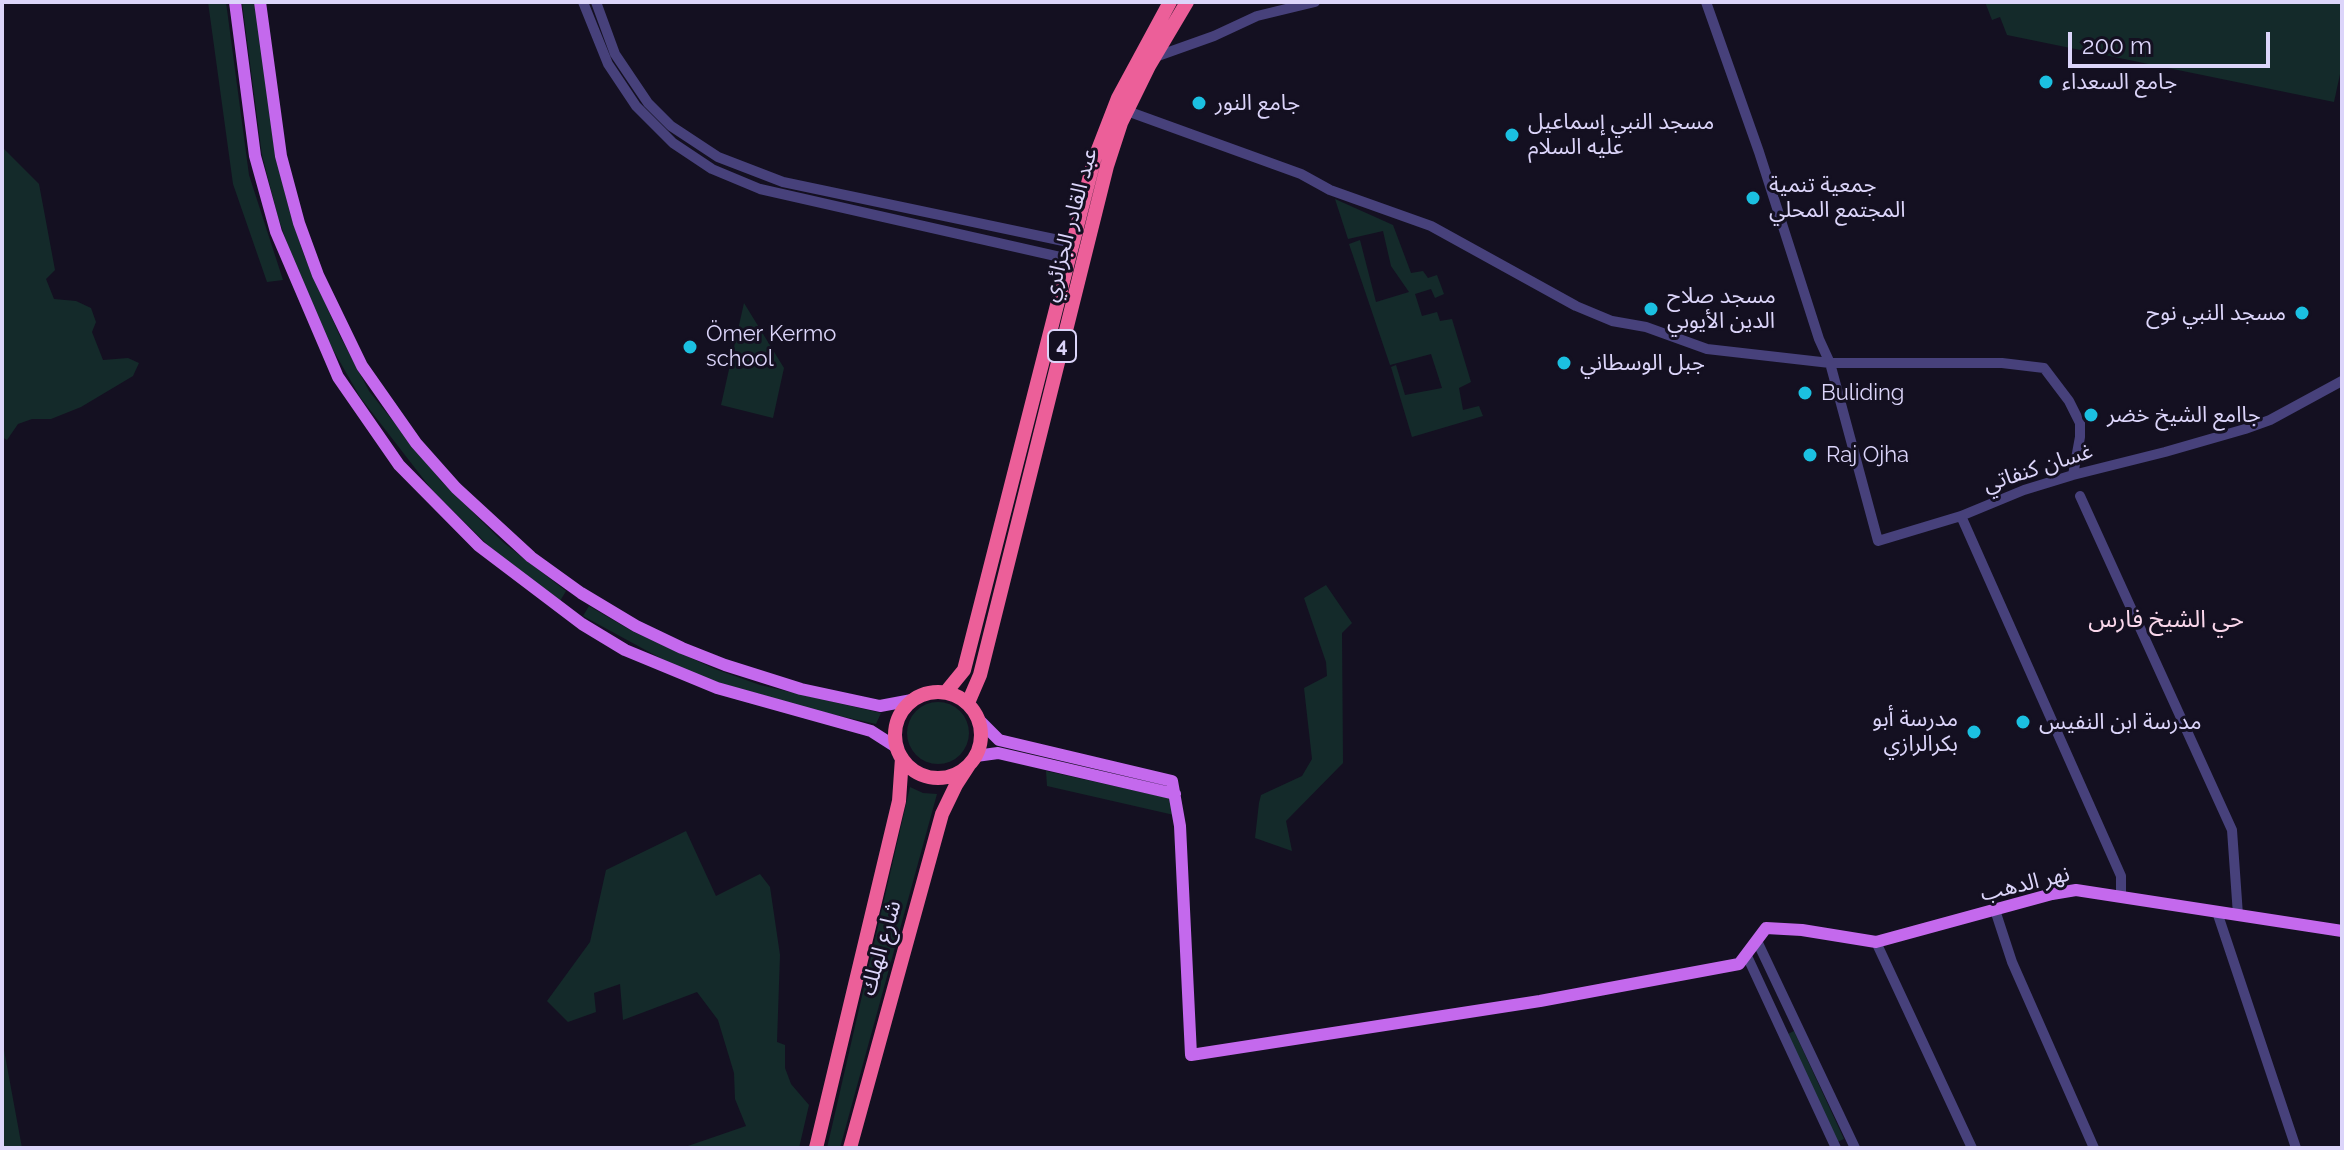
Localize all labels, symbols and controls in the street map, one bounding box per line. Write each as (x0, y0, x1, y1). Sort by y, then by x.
scale bar (2072, 16, 2274, 66)
text: 200 m (2082, 31, 2152, 60)
place label: جامع السعداء (2062, 69, 2177, 95)
marker: جامع السعداء (2037, 73, 2055, 91)
place label: جامع النور (1215, 90, 1300, 116)
marker: جامع النور (1190, 94, 1208, 112)
place label: مسجد النبي إسماعيل عليه السلام (1528, 109, 1714, 160)
marker: مسجد النبي إسماعيل عليه السلام (1503, 126, 1521, 144)
street label: عبد القادر الجزائري (1037, 145, 1103, 305)
place label: جمعية تنمية المجتمع المحلي (1769, 172, 1905, 224)
marker: جمعية تنمية المجتمع المحلي (1744, 189, 1762, 207)
place label: مسجد صلاح الدين الأيوبي (1667, 283, 1776, 334)
marker: مسجد صلاح الدين الأيوبي (1642, 300, 1660, 318)
place label: مسجد النبي نوح (2146, 300, 2286, 326)
marker: مسجد النبي نوح (2293, 304, 2311, 322)
place label: Ömer Kermo school (706, 321, 836, 372)
road number: 4 (1048, 330, 1076, 362)
marker: Ömer Kermo school (681, 338, 699, 356)
place label: جبل الوسطاني (1580, 350, 1705, 376)
marker: جبل الوسطاني (1555, 354, 1573, 372)
place label: Buliding (1821, 380, 1904, 406)
marker: Buliding (1796, 384, 1814, 402)
place label: جاامع الشيخ خضر (2107, 402, 2261, 428)
marker: جاامع الشيخ خضر (2082, 406, 2100, 424)
street label: غسان كنفاتي (1980, 438, 2096, 498)
place label: Raj Ojha (1826, 442, 1909, 468)
marker: Raj Ojha (1801, 446, 1819, 464)
district label: حي الشيخ فارس (2088, 606, 2244, 634)
place label: مدرسة أبو بكرالرازي (1872, 706, 1958, 758)
place label: مدرسة ابن النفيس (2039, 709, 2202, 735)
marker: مدرسة ابن النفيس (2014, 713, 2032, 731)
marker: مدرسة أبو بكرالرازي (1965, 723, 1983, 741)
street label: نهر الدهب (1978, 861, 2072, 907)
street label: شارع الهلك (855, 898, 907, 998)

